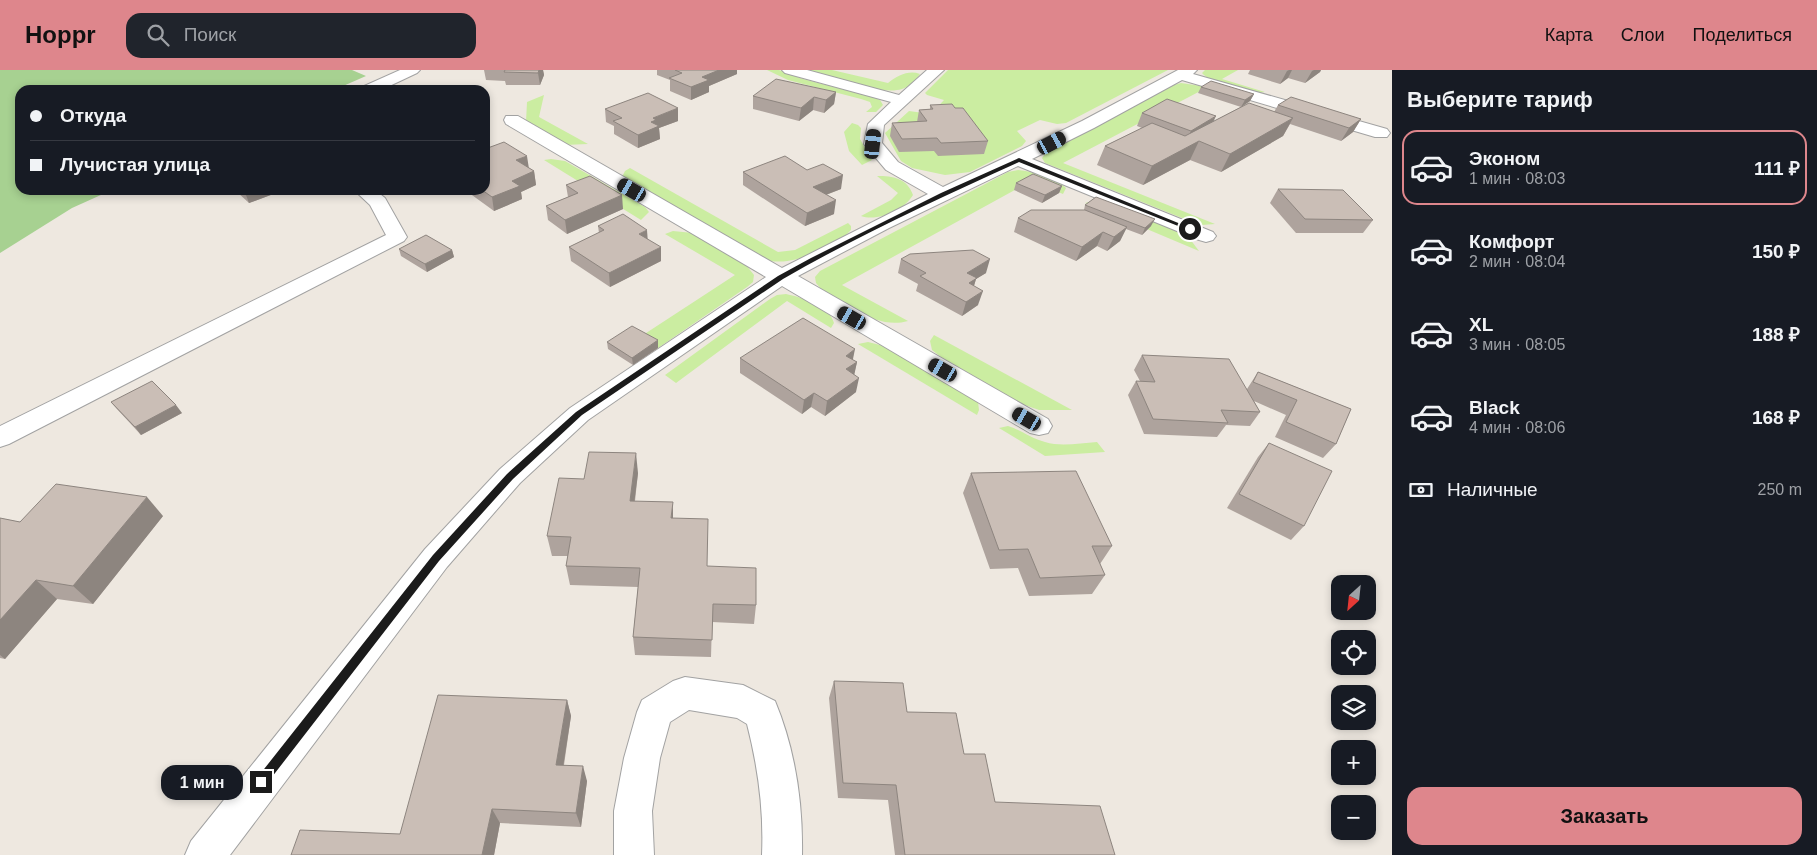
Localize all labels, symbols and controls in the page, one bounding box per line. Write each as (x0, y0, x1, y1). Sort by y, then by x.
search box (126, 13, 476, 58)
text: Hoppr (25, 21, 96, 48)
icon: search (144, 21, 172, 49)
text: Поиск (184, 24, 236, 45)
text: Карта (1545, 25, 1593, 45)
text: Слои (1621, 25, 1665, 45)
text: Поделиться (1693, 25, 1792, 45)
text: Выберите тариф (1407, 87, 1593, 112)
text: Откуда (60, 105, 126, 126)
car (863, 128, 882, 160)
car (1035, 129, 1068, 157)
icon: car (1409, 145, 1454, 190)
text: Эконом (1469, 148, 1540, 169)
text: Лучистая улица (60, 154, 210, 175)
text: 111 ₽ (1754, 158, 1800, 179)
text: 1 мин · 08:03 (1469, 170, 1565, 187)
car (615, 176, 648, 204)
route start (1179, 218, 1201, 240)
icon: car (1409, 228, 1454, 273)
text: Комфорт (1469, 231, 1554, 252)
text: 150 ₽ (1752, 241, 1800, 262)
text: 2 мин · 08:04 (1469, 253, 1565, 270)
car (835, 304, 868, 332)
icon: car (1409, 311, 1454, 356)
text: XL (1469, 314, 1493, 335)
text: 188 ₽ (1752, 324, 1800, 345)
text: 3 мин · 08:05 (1469, 336, 1565, 353)
car (926, 356, 959, 384)
icon: car (1409, 394, 1454, 439)
text: Black (1469, 397, 1520, 418)
car (1010, 405, 1043, 433)
text: 168 ₽ (1752, 407, 1800, 428)
text: 4 мин · 08:06 (1469, 419, 1565, 436)
icon: cash (1407, 476, 1435, 504)
text: Наличные (1447, 479, 1538, 500)
text: 250 m (1758, 481, 1802, 498)
north arrow (1331, 575, 1376, 620)
map controls (1331, 575, 1376, 840)
button: locate (1331, 630, 1376, 675)
button: layers (1331, 685, 1376, 730)
button: + (1331, 740, 1376, 785)
callout: 1 мин (161, 764, 244, 800)
route end (250, 771, 272, 793)
text: 1 мин (180, 774, 224, 791)
button: Заказать (1407, 787, 1802, 845)
button: − (1331, 795, 1376, 840)

